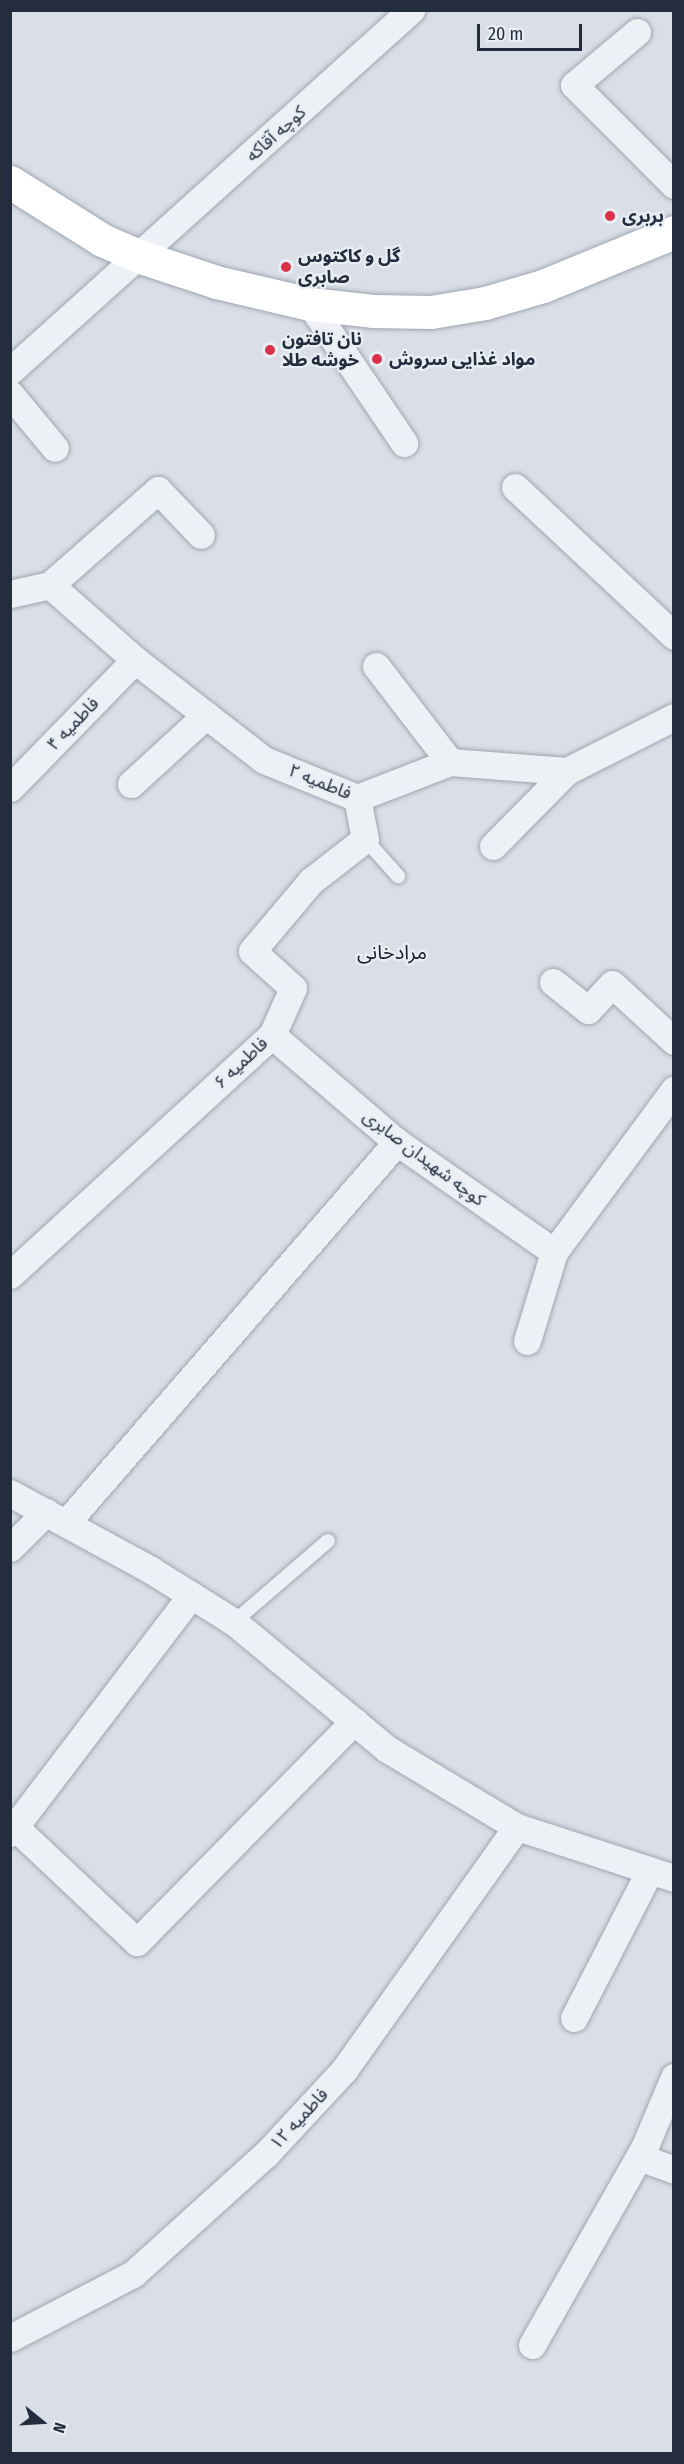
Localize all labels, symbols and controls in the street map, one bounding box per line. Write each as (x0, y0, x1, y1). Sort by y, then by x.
scale bar (480, 12, 585, 50)
text: 20 m (488, 23, 523, 45)
street label: کوچه آقاکه (242, 101, 310, 167)
place label: بربری (622, 205, 664, 227)
marker: بربری (603, 209, 617, 223)
place label: گل و کاکتوس صابری (298, 246, 400, 288)
marker: گل و کاکتوس صابری (279, 260, 293, 274)
place label: نان تافتون خوشه طلا (282, 329, 362, 372)
marker: نان تافتون خوشه طلا (263, 343, 277, 357)
place label: مواد غذایی سروش (389, 348, 536, 370)
marker: مواد غذایی سروش (370, 352, 384, 366)
street label: فاطمیه ۴ (42, 693, 104, 755)
street label: فاطمیه ۲ (285, 760, 355, 804)
district label: مرادخانی (357, 940, 427, 964)
street label: فاطمیه ۶ (210, 1033, 272, 1093)
street label: کوچه شهیدان صابری (359, 1105, 489, 1211)
street label: فاطمیه ۱۲ (265, 2084, 333, 2154)
north arrow (12, 2392, 72, 2452)
text: N (49, 2420, 70, 2435)

